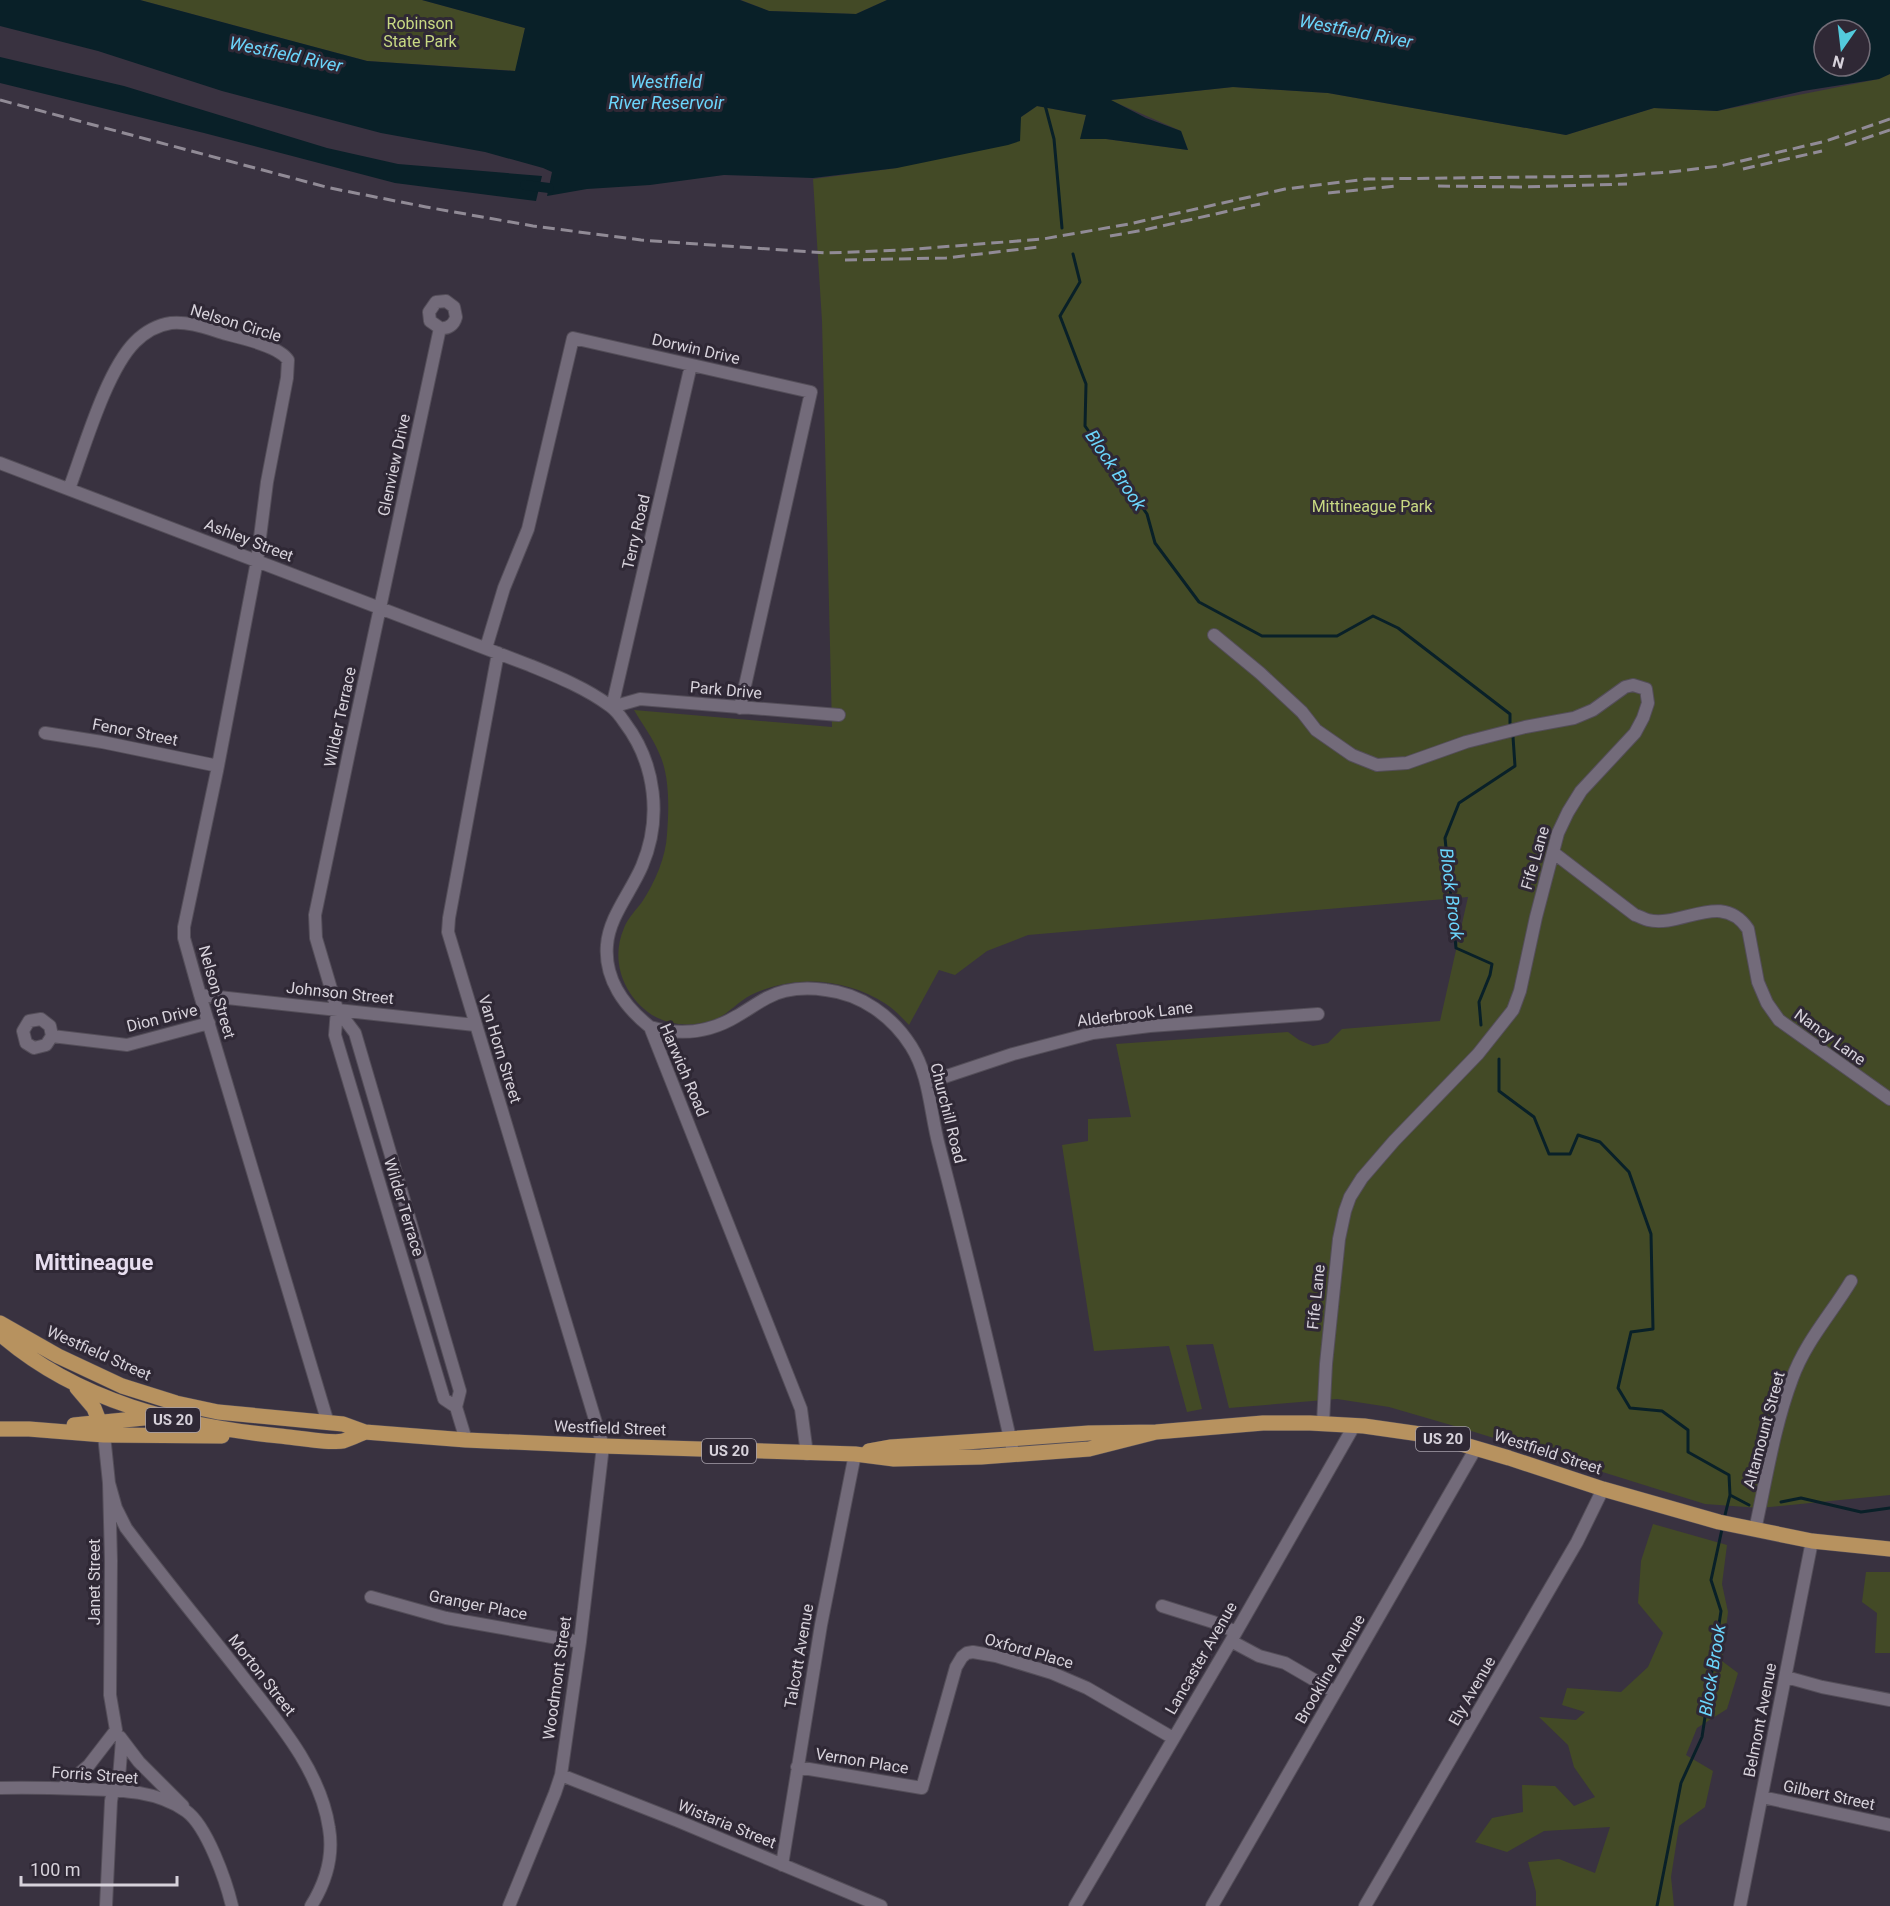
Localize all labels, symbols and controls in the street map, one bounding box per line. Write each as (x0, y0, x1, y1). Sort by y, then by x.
water label: Westfield River (1297, 10, 1416, 52)
park label: Robinson State Park (383, 14, 458, 51)
north arrow (1812, 18, 1872, 78)
water label: Westfield River (227, 32, 346, 76)
text: N (1831, 51, 1846, 73)
water label: Westfield River Reservoir (608, 71, 725, 113)
street label: Nelson Circle (188, 300, 284, 346)
street label: Dorwin Drive (650, 330, 742, 368)
street label: Glenview Drive (374, 412, 414, 518)
water label: Block Brook (1081, 426, 1151, 515)
street label: Terry Road (618, 493, 654, 571)
park label: Mittineague Park (1312, 497, 1433, 516)
street label: Ashley Street (202, 514, 296, 566)
street label: Wilder Terrace (320, 665, 360, 769)
street label: Park Drive (689, 677, 763, 703)
street label: Fenor Street (91, 714, 179, 750)
street label: Fife Lane (1517, 824, 1553, 892)
water label: Block Brook (1436, 847, 1468, 943)
street label: Nelson Street (195, 943, 239, 1041)
street label: Johnson Street (285, 978, 395, 1008)
street label: Van Horn Street (474, 993, 526, 1105)
street label: Alderbrook Lane (1076, 997, 1194, 1031)
street label: Dion Drive (125, 1000, 199, 1036)
street label: Nancy Lane (1791, 1005, 1869, 1069)
street label: Harwich Road (656, 1021, 712, 1119)
street label: Churchill Road (926, 1061, 970, 1165)
street label: Wilder Terrace (380, 1155, 428, 1259)
district label: Mittineague (35, 1250, 153, 1275)
street label: Fife Lane (1303, 1264, 1329, 1330)
street label: Westfield Street (44, 1321, 154, 1385)
street label: Altamount Street (1739, 1369, 1789, 1491)
road number: US 20 (146, 1408, 200, 1432)
street label: Westfield Street (554, 1417, 666, 1439)
street label: Westfield Street (1492, 1426, 1604, 1478)
road number: US 20 (1416, 1427, 1470, 1451)
road number: US 20 (702, 1439, 756, 1463)
street label: Janet Street (85, 1539, 104, 1625)
street label: Granger Place (427, 1586, 529, 1624)
street label: Lancaster Avenue (1161, 1598, 1241, 1718)
street label: Talcott Avenue (780, 1602, 818, 1710)
street label: Brookline Avenue (1291, 1611, 1369, 1727)
street label: Woodmont Street (539, 1615, 575, 1741)
water label: Block Brook (1694, 1621, 1730, 1718)
street label: Oxford Place (982, 1629, 1076, 1673)
street label: Morton Street (224, 1630, 300, 1720)
street label: Ely Avenue (1445, 1653, 1499, 1729)
street label: Belmont Avenue (1740, 1661, 1780, 1779)
street label: Vernon Place (814, 1744, 910, 1778)
street label: Forris Street (51, 1762, 139, 1788)
street label: Gilbert Street (1781, 1776, 1877, 1814)
street label: Wistaria Street (675, 1796, 779, 1852)
scale bar (21, 1849, 177, 1887)
text: 100 m (30, 1859, 81, 1880)

